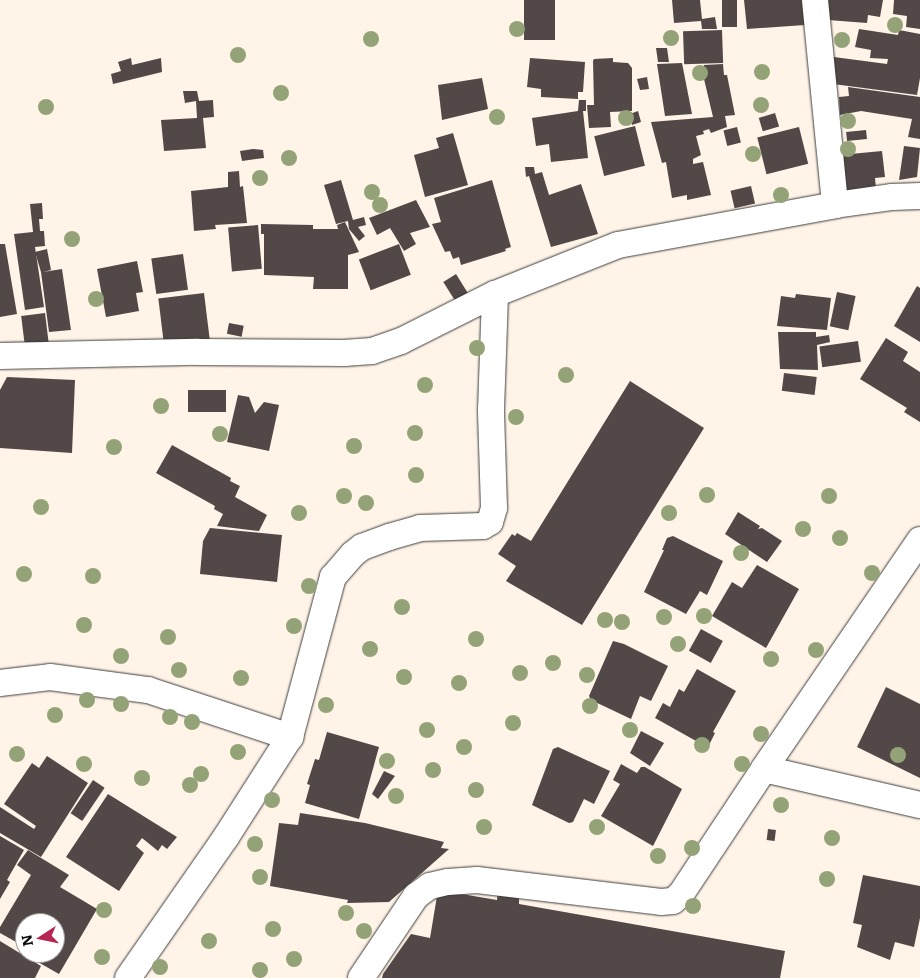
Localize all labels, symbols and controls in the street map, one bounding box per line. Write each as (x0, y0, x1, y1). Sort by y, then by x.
north arrow (15, 913, 65, 963)
text: N (15, 933, 37, 948)

